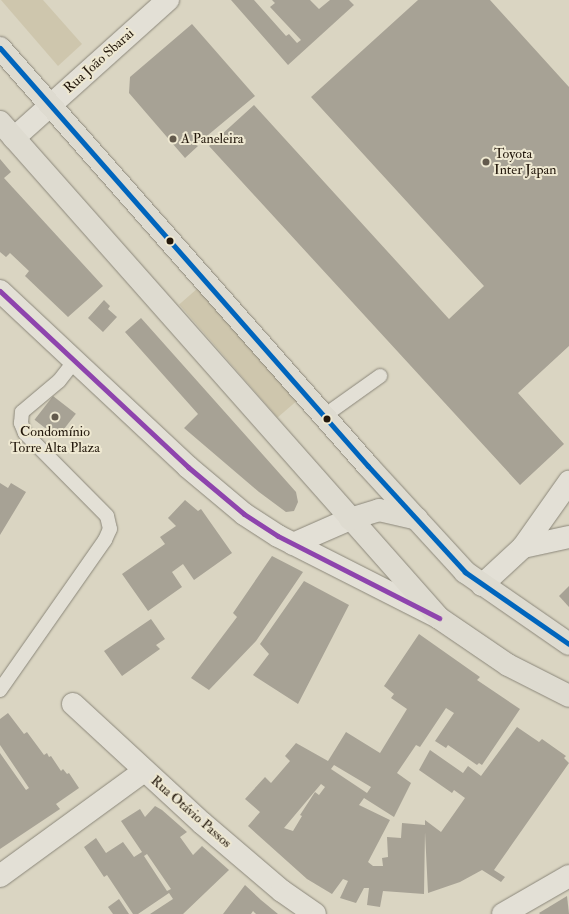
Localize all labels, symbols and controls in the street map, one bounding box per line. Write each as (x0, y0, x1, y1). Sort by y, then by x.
street label: Rua João Sbarai (60, 25, 138, 97)
place label: A Paneleira (181, 131, 244, 147)
marker: A Paneleira (168, 134, 178, 144)
place label: Toyota Inter Japan (494, 146, 557, 178)
marker: Toyota Inter Japan (481, 157, 491, 167)
unlabelled marker (165, 236, 175, 246)
marker: Condomínio Torre Alta Plaza (50, 412, 60, 422)
unlabelled marker (322, 414, 332, 424)
place label: Condomínio Torre Alta Plaza (10, 424, 100, 456)
street label: Rua Otávio Passos (147, 772, 235, 852)

